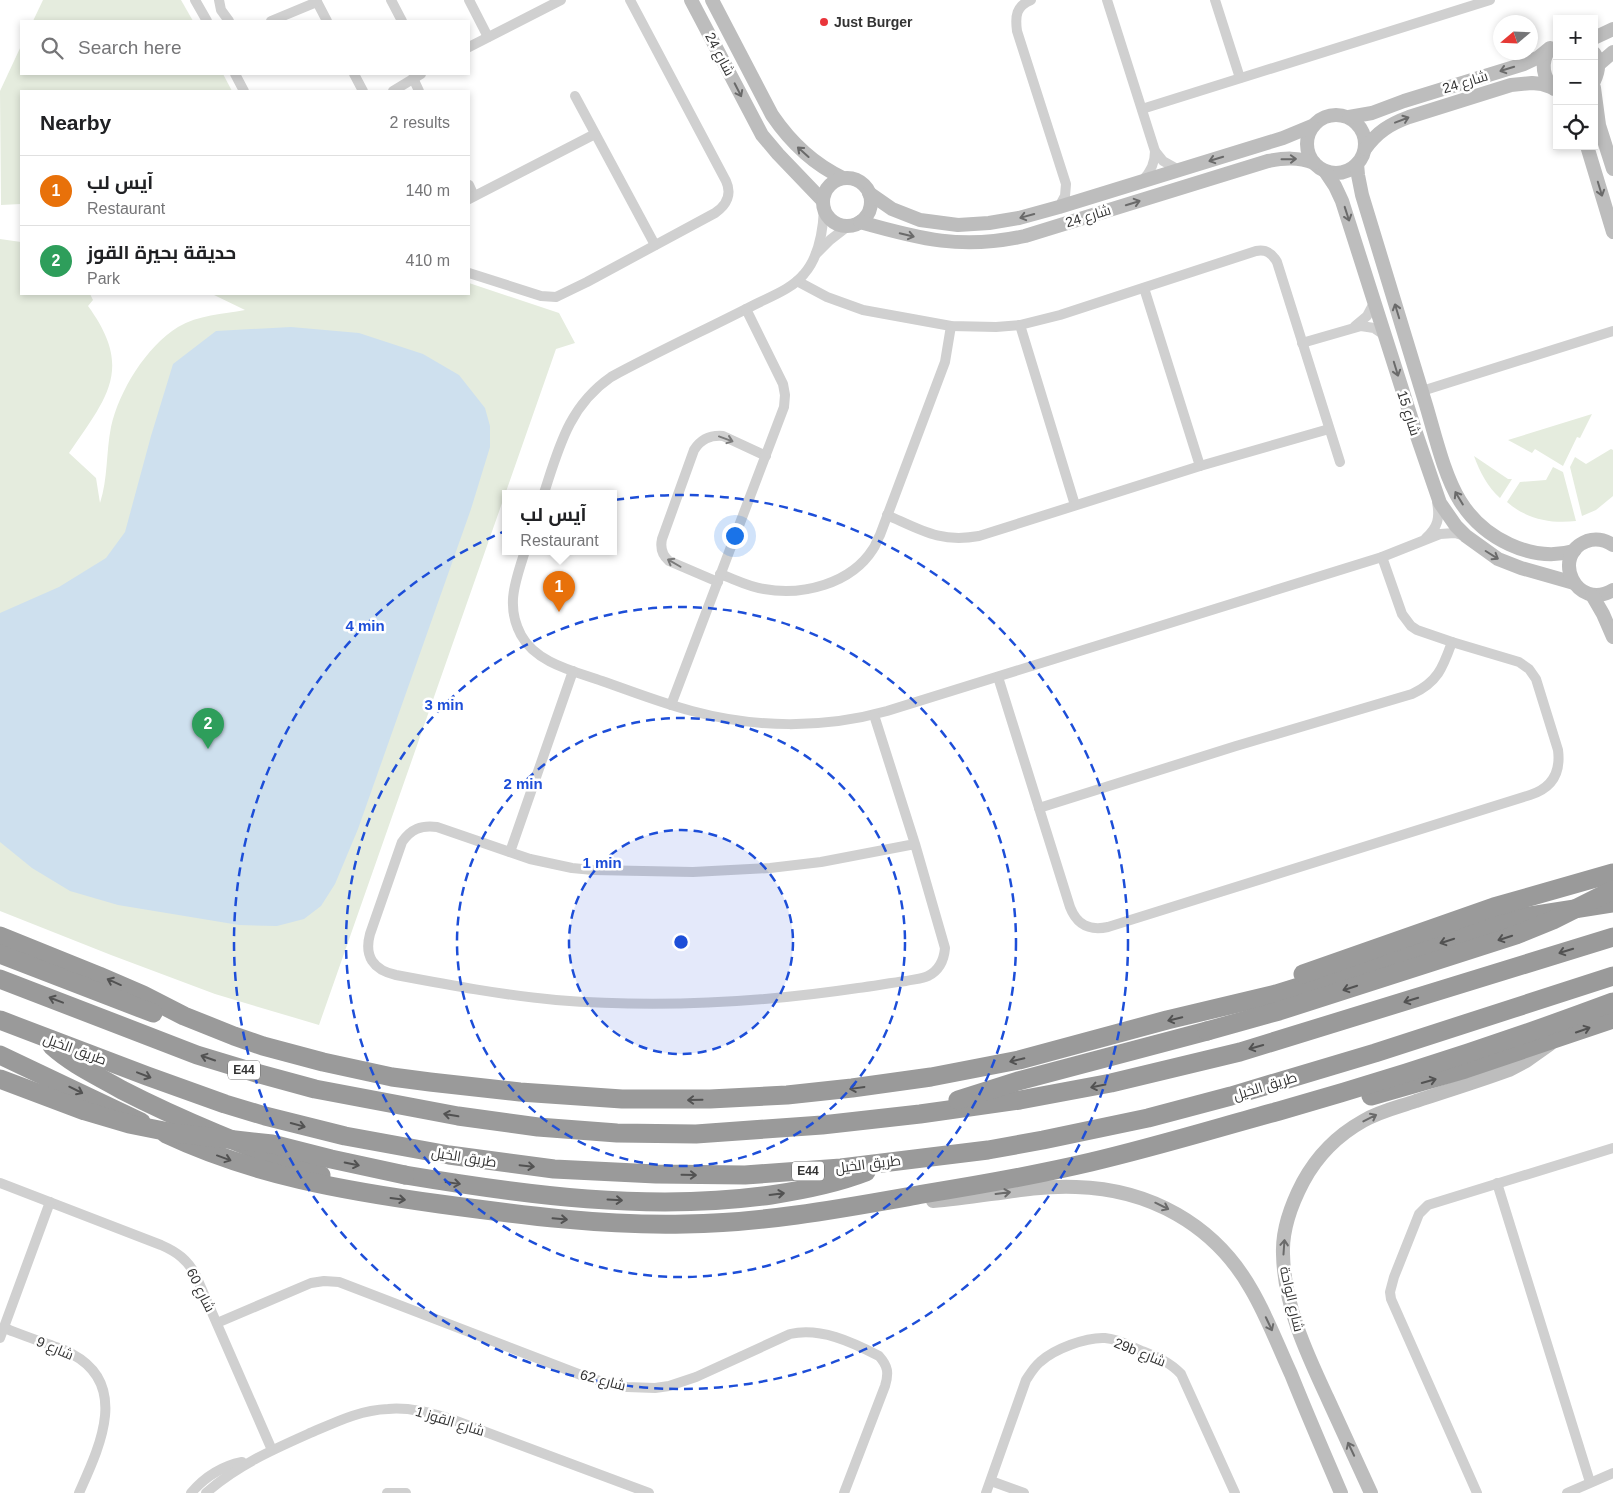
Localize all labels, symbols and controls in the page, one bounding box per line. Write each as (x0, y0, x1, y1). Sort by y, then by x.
place label: Just Burger (834, 14, 913, 30)
north arrow (1493, 15, 1538, 60)
map controls (1553, 15, 1598, 150)
button: + (1553, 15, 1598, 60)
marker: Just Burger (818, 16, 830, 28)
search box (20, 20, 470, 75)
street label: شارع 24 (701, 30, 738, 79)
icon: search (38, 34, 66, 62)
text: Search here (78, 37, 182, 58)
button: − (1553, 60, 1598, 105)
one-way arrow (1499, 65, 1515, 75)
street label: شارع 24 (1440, 68, 1490, 97)
one-way arrow (733, 82, 743, 97)
button: locate (1553, 105, 1598, 150)
text: Nearby (40, 111, 111, 134)
text: 2 results (390, 114, 450, 131)
one-way arrow (1394, 114, 1409, 124)
one-way arrow (796, 146, 809, 158)
one-way arrow (1209, 154, 1225, 164)
one-way arrow (1281, 154, 1297, 164)
text: آيس لب (87, 172, 153, 193)
one-way arrow (1595, 181, 1605, 197)
text: 1 (52, 182, 60, 199)
text: 140 m (406, 182, 450, 199)
one-way arrow (1125, 197, 1141, 207)
text: Restaurant (87, 200, 165, 217)
street label: شارع 24 (1063, 202, 1113, 231)
one-way arrow (1342, 206, 1352, 222)
one-way arrow (1020, 211, 1036, 221)
one-way arrow (899, 231, 915, 240)
text: حديقة بحيرة القوز (87, 242, 236, 263)
text: 2 (52, 252, 60, 269)
text: 410 m (406, 252, 450, 269)
text: Park (87, 270, 120, 287)
one-way arrow (1392, 303, 1401, 319)
one-way arrow (1391, 361, 1401, 377)
street label: شارع 15 (1393, 388, 1424, 438)
one-way arrow (718, 435, 733, 444)
popup (502, 490, 617, 555)
one-way arrow (1453, 491, 1463, 505)
text: آيس لب (520, 504, 586, 525)
your location (722, 523, 748, 549)
text: Restaurant (520, 532, 599, 549)
one-way arrow (1484, 551, 1498, 561)
one-way arrow (666, 558, 681, 568)
pin: 1 (543, 571, 575, 612)
text: 4 min (345, 617, 385, 634)
text: 3 min (424, 696, 464, 713)
pin: 2 (192, 708, 224, 749)
text: 2 min (503, 775, 543, 792)
text: 1 min (582, 854, 622, 871)
centre of rings (672, 933, 690, 951)
one-way arrow (1497, 934, 1513, 944)
one-way arrow (1439, 936, 1455, 946)
one-way arrow (1559, 947, 1575, 957)
one-way arrow (107, 977, 122, 987)
one-way arrow (1343, 984, 1358, 993)
one-way arrow (49, 995, 64, 1005)
one-way arrow (1404, 995, 1420, 1005)
one-way arrow (1167, 1015, 1183, 1024)
one-way arrow (1575, 1025, 1591, 1034)
street label: طريق الخيل (41, 1030, 109, 1069)
one-way arrow (1248, 1043, 1264, 1053)
one-way arrow (201, 1053, 216, 1062)
one-way arrow (1010, 1056, 1026, 1065)
road number: E44 (228, 1060, 260, 1080)
street label: طريق الخيل (1231, 1069, 1299, 1104)
one-way arrow (136, 1071, 151, 1080)
one-way arrow (1421, 1075, 1437, 1085)
one-way arrow (1091, 1082, 1107, 1091)
one-way arrow (850, 1083, 866, 1093)
one-way arrow (68, 1086, 83, 1095)
one-way arrow (688, 1095, 704, 1104)
one-way arrow (443, 1109, 459, 1119)
one-way arrow (1362, 1112, 1377, 1122)
one-way arrow (290, 1120, 306, 1130)
street label: طريق الخيل (430, 1144, 498, 1171)
street label: طريق الخيل (834, 1152, 902, 1177)
one-way arrow (215, 1154, 231, 1163)
one-way arrow (344, 1160, 360, 1169)
one-way arrow (519, 1161, 535, 1171)
road number: E44 (792, 1162, 824, 1180)
one-way arrow (681, 1171, 697, 1180)
one-way arrow (445, 1178, 461, 1188)
one-way arrow (995, 1187, 1011, 1197)
one-way arrow (769, 1189, 785, 1199)
one-way arrow (390, 1194, 406, 1204)
one-way arrow (607, 1196, 623, 1205)
one-way arrow (1154, 1202, 1169, 1211)
one-way arrow (551, 1214, 567, 1224)
one-way arrow (1279, 1239, 1288, 1255)
street label: شارع الواحة (1276, 1265, 1307, 1333)
street label: شارع 60 (183, 1266, 218, 1315)
one-way arrow (1264, 1316, 1274, 1331)
street label: شارع 9 (34, 1333, 76, 1364)
street label: 29b شارع (1111, 1334, 1168, 1371)
street label: شارع 62 (578, 1366, 628, 1395)
street label: شارع القوز 1 (413, 1403, 486, 1440)
one-way arrow (1346, 1442, 1355, 1457)

